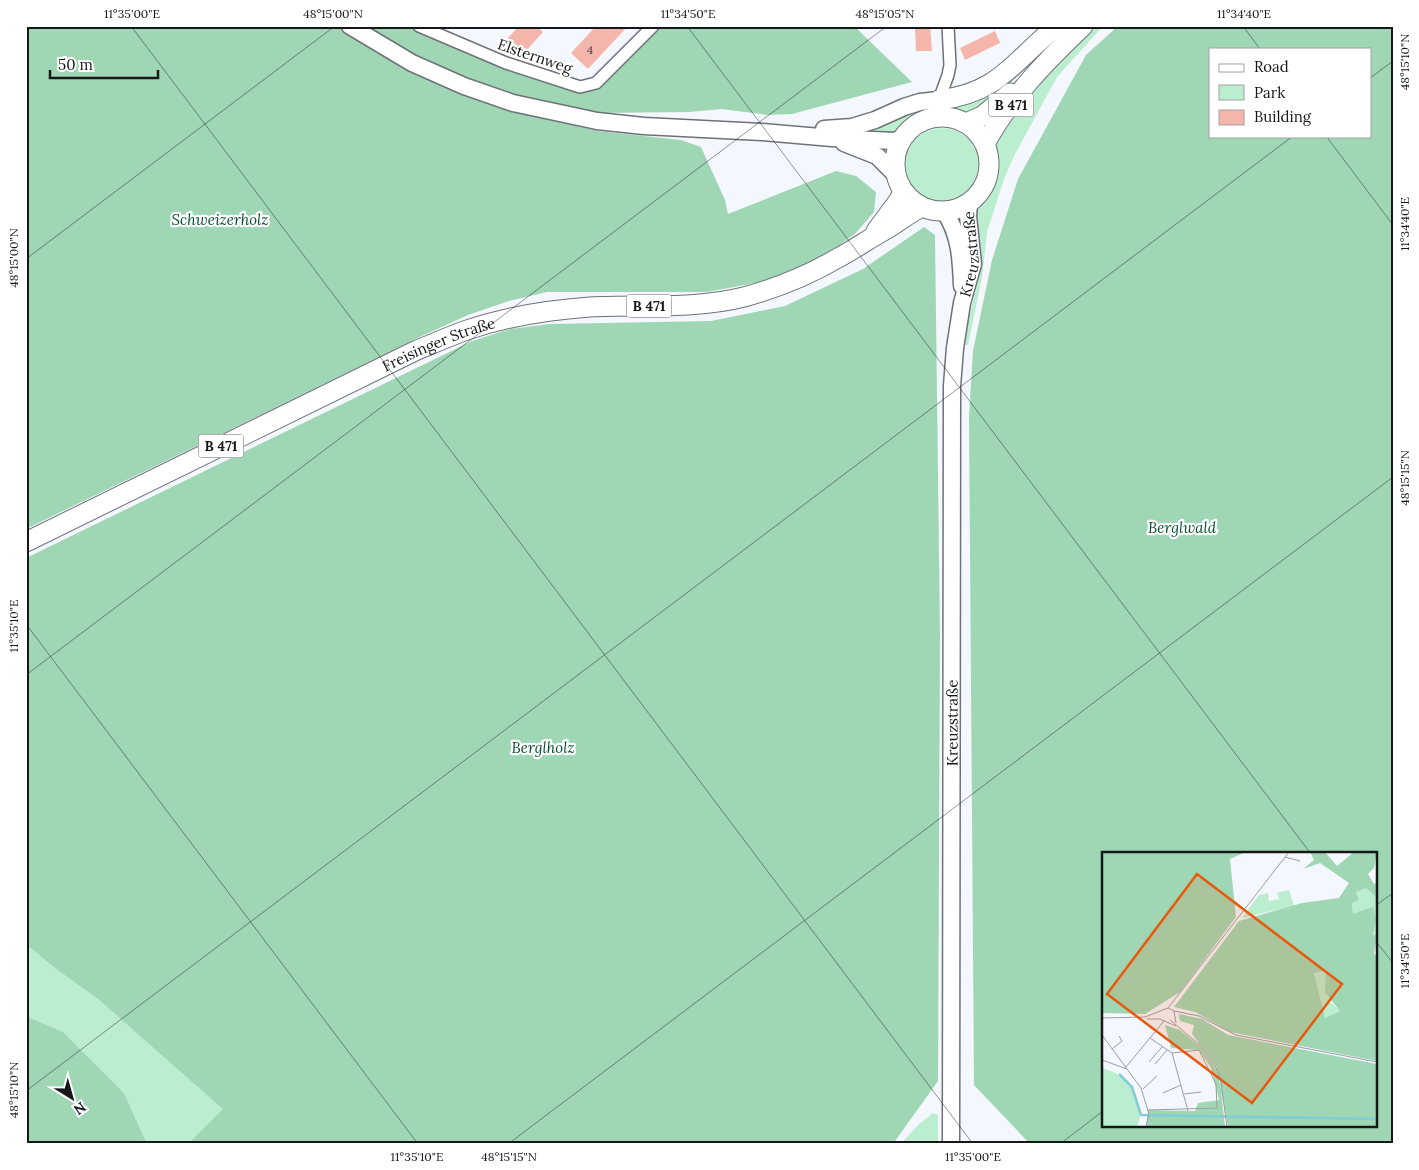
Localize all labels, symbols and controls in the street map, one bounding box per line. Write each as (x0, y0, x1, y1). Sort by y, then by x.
text: 11°35'00"E (104, 6, 160, 21)
text: 48°15'00"N (303, 6, 363, 21)
text: 11°34'50"E (661, 6, 715, 21)
text: 48°15'05"N (856, 6, 914, 21)
text: 11°34'40"E (1217, 6, 1271, 21)
street label: Elsternweg (495, 34, 576, 78)
text: 48°15'10"N (1397, 34, 1412, 90)
house number: 4 (587, 42, 594, 57)
scale bar (50, 48, 158, 80)
legend (1209, 48, 1372, 138)
text: 50 m (58, 55, 93, 74)
text: Road (1254, 57, 1289, 76)
text: Park (1254, 83, 1285, 102)
road number: B 471 (988, 94, 1034, 116)
text: Building (1254, 107, 1312, 126)
text: 11°34'40"E (1397, 197, 1412, 251)
park label: Schweizerholz (172, 210, 268, 229)
street label: Kreuzstraße (955, 210, 982, 299)
text: 48°15'00"N (6, 228, 21, 288)
road number: B 471 (626, 294, 672, 318)
street label: Freisinger Straße (379, 313, 497, 375)
road number: B 471 (198, 434, 244, 458)
text: 48°15'15"N (1397, 450, 1412, 506)
park label: Berglwald (1148, 518, 1217, 537)
text: 11°35'10"E (6, 600, 21, 652)
street label: Kreuzstraße (942, 680, 961, 766)
park label: Berglholz (512, 738, 575, 757)
inset map (1102, 852, 1376, 1128)
text: 11°34'50"E (1397, 934, 1412, 988)
text: 48°15'10"N (6, 1062, 21, 1118)
north arrow (48, 1072, 98, 1122)
text: N (70, 1098, 90, 1119)
text: 11°35'10"E (391, 1149, 443, 1164)
text: 48°15'15"N (481, 1149, 537, 1164)
text: 11°35'00"E (945, 1149, 1001, 1164)

